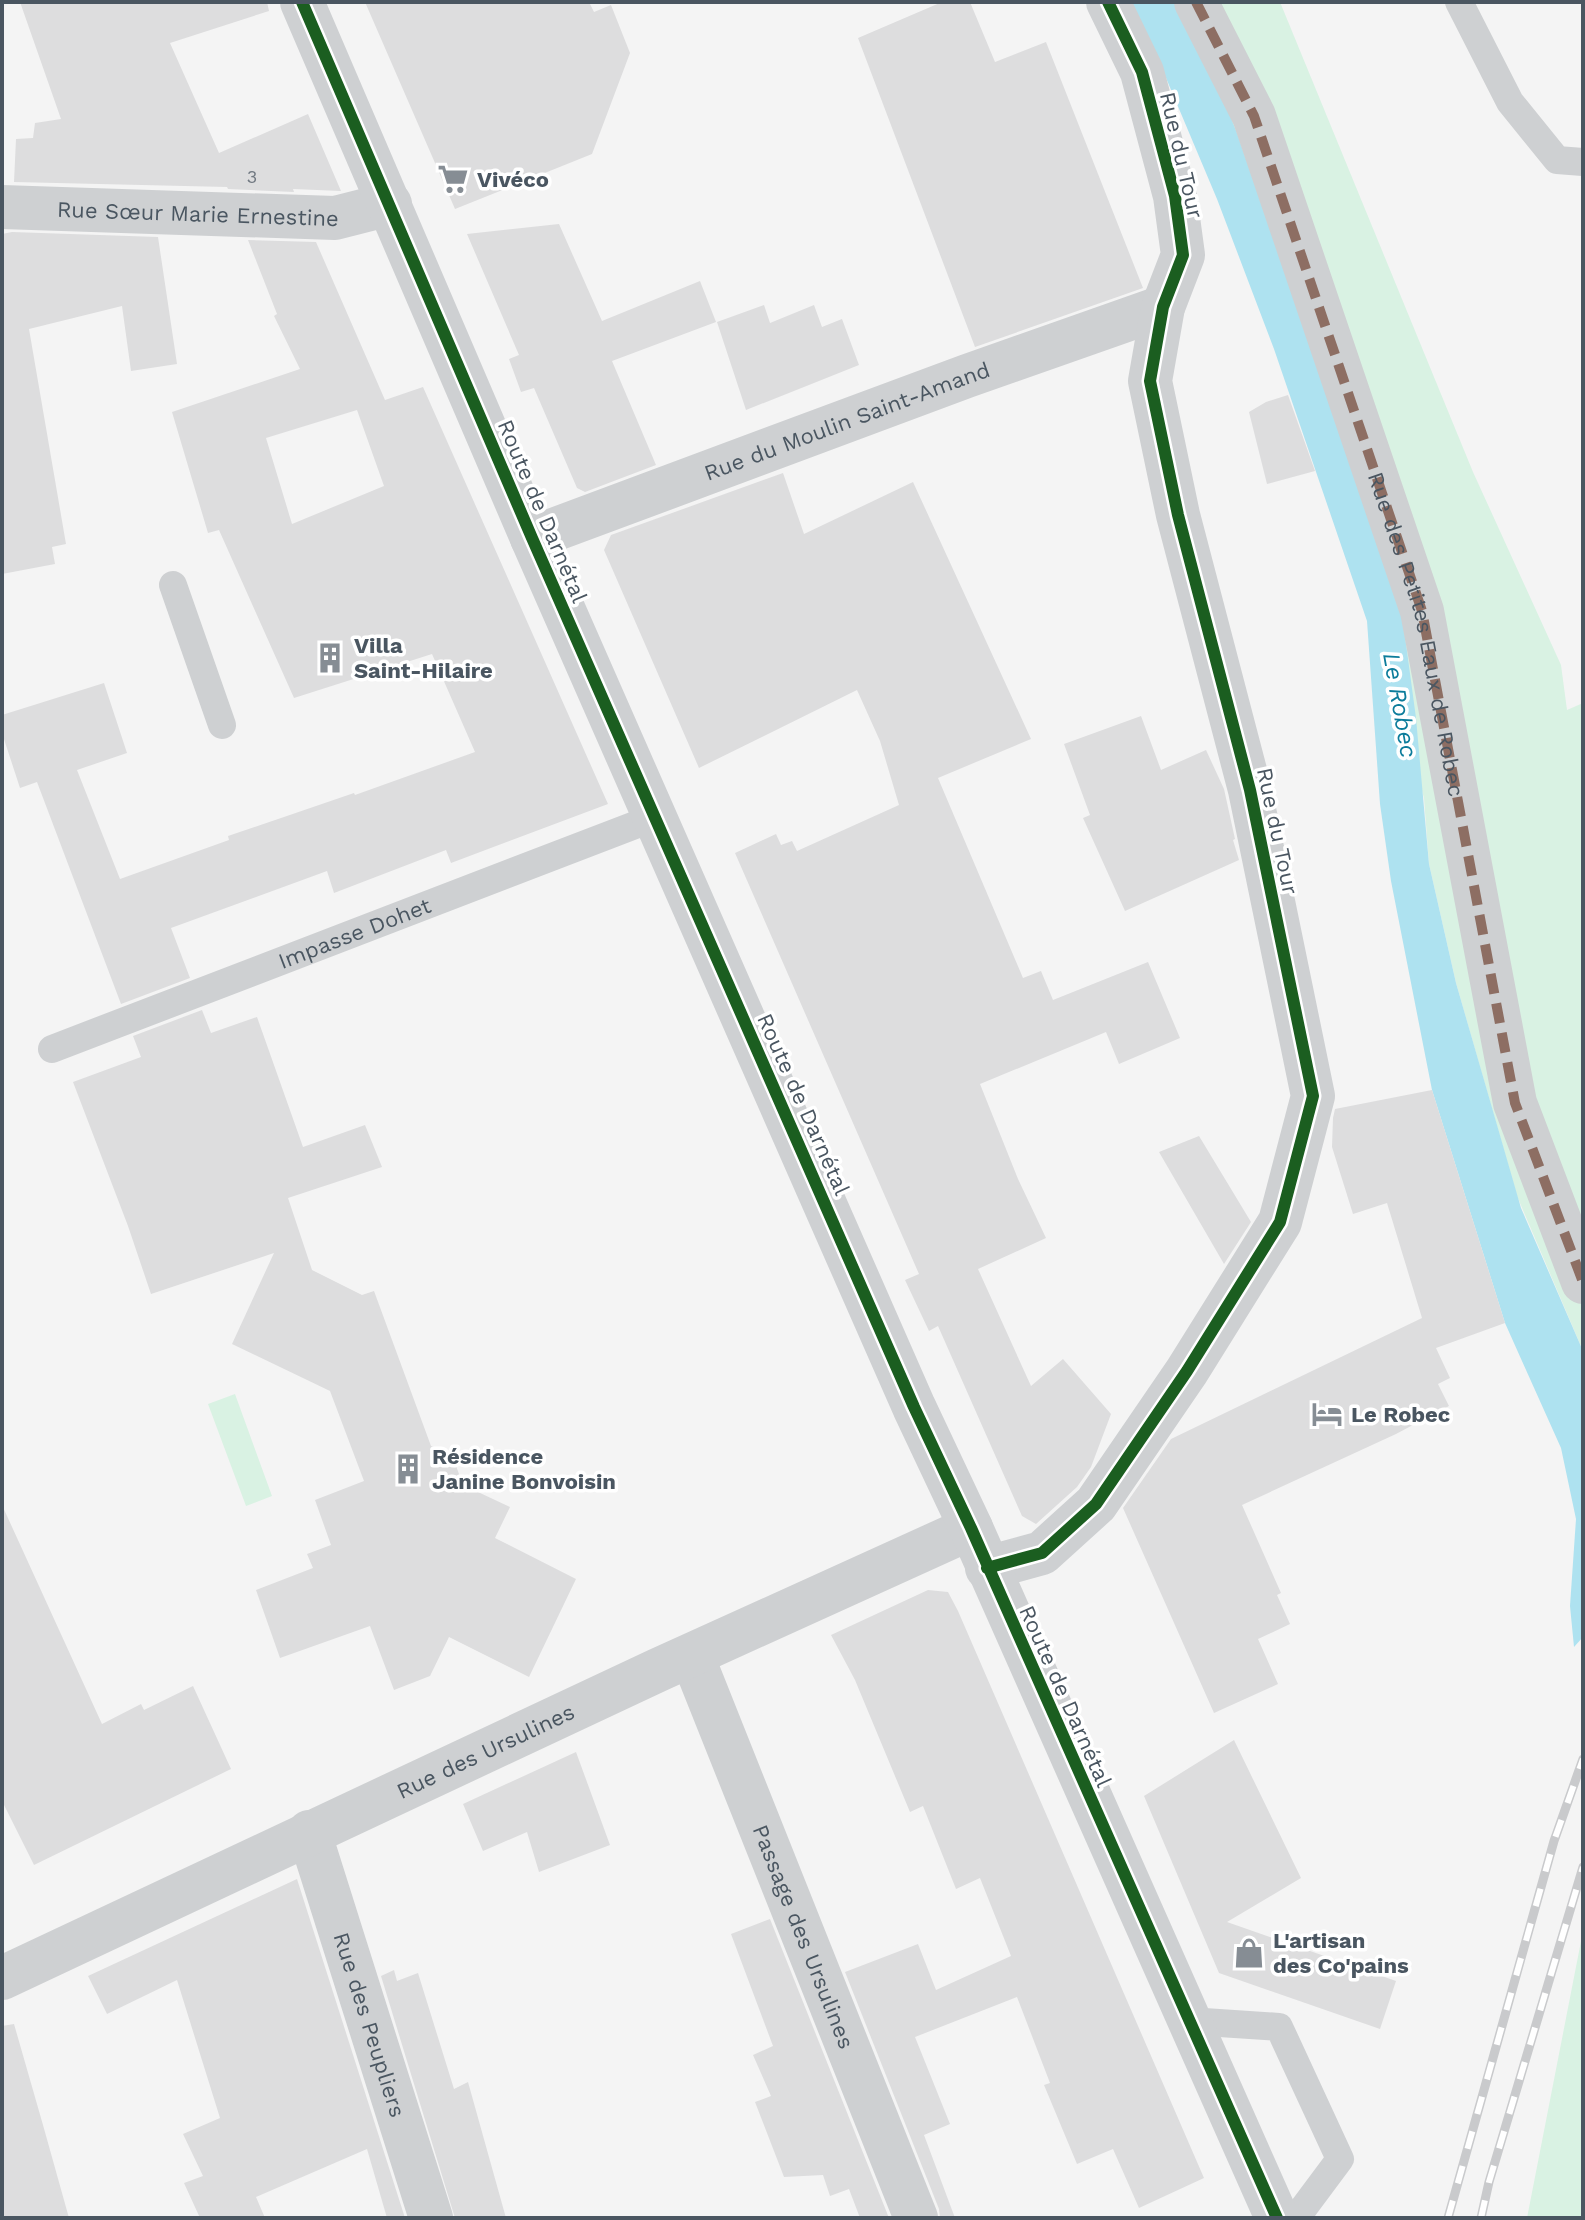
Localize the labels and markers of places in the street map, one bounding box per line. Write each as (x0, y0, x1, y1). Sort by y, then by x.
supermarket icon: Vivéco (436, 162, 470, 196)
place label: Vivéco (477, 167, 549, 192)
place label: Villa Saint-Hilaire (354, 633, 493, 683)
building icon: Villa Saint-Hilaire (313, 641, 347, 675)
hotel icon: Le Robec (1310, 1397, 1344, 1431)
place label: Le Robec (1351, 1402, 1450, 1427)
place label: Résidence Janine Bonvoisin (432, 1444, 616, 1494)
building icon: Résidence Janine Bonvoisin (391, 1452, 425, 1486)
place label: L'artisan des Co'pains (1273, 1928, 1409, 1978)
shop icon: L'artisan des Co'pains (1232, 1936, 1266, 1970)

